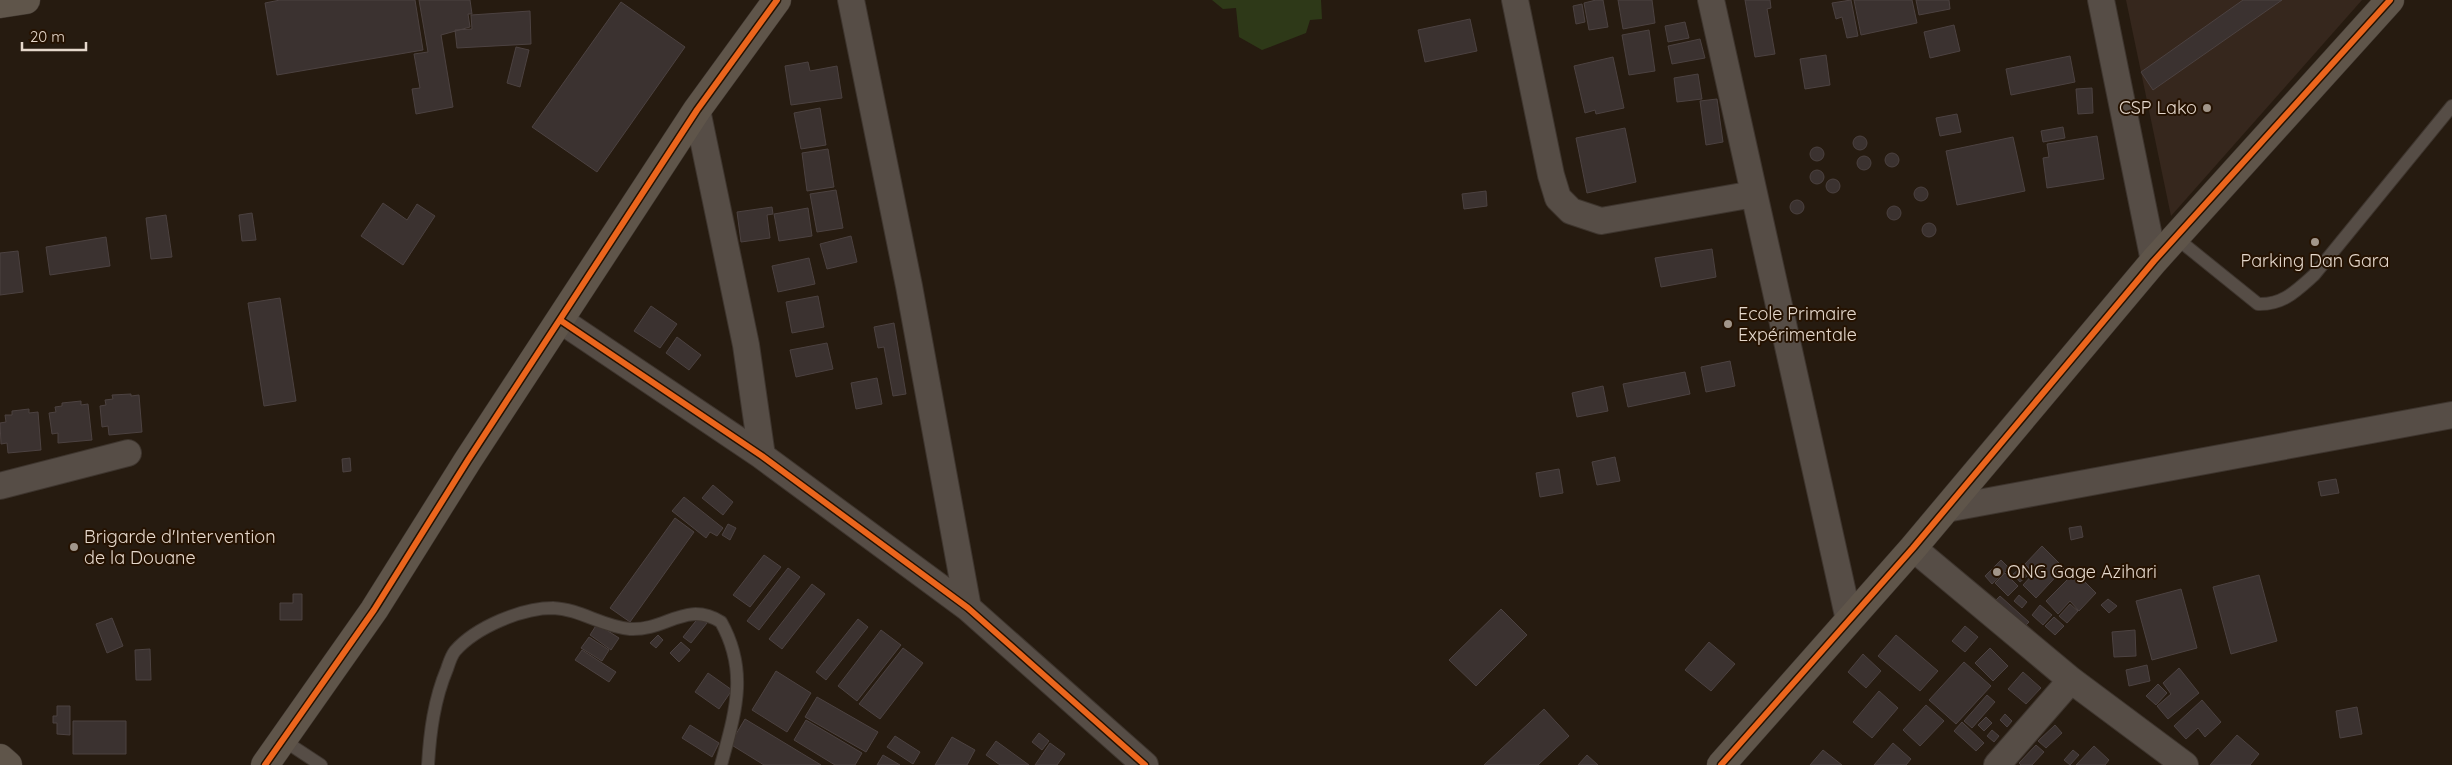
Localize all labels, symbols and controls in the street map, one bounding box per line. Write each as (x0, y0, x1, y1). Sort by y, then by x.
scale bar (22, 20, 86, 52)
text: 20 m (30, 27, 65, 46)
place label: CSP Lako (2119, 96, 2197, 119)
marker: CSP Lako (2201, 102, 2213, 114)
marker: Parking Dan Gara (2309, 236, 2321, 248)
place label: Parking Dan Gara (2241, 249, 2389, 272)
place label: Ecole Primaire Expérimentale (1738, 302, 1857, 346)
marker: Ecole Primaire Expérimentale (1722, 318, 1734, 330)
place label: Brigarde d'Intervention de la Douane (84, 525, 276, 569)
marker: Brigarde d'Intervention de la Douane (68, 541, 80, 553)
place label: ONG Gage Azihari (2007, 560, 2157, 583)
marker: ONG Gage Azihari (1991, 566, 2003, 578)

